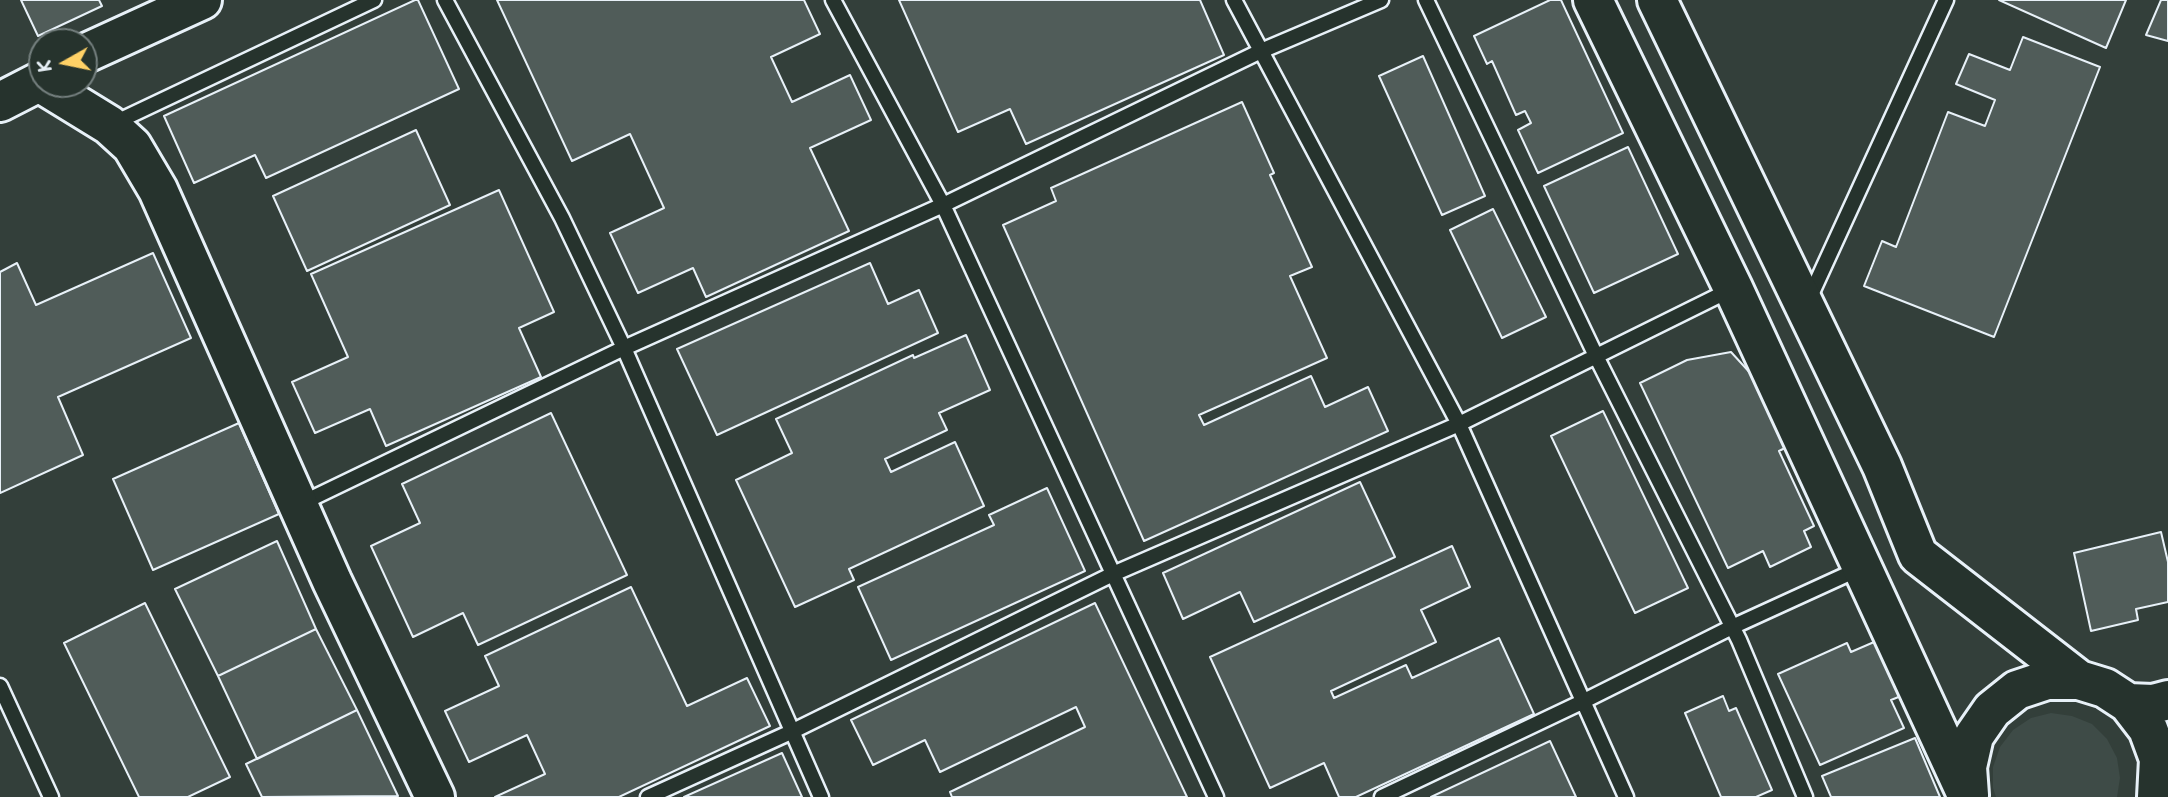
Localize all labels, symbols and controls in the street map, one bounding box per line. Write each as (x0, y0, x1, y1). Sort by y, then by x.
north arrow (28, 28, 98, 98)
text: K (30, 58, 57, 74)

